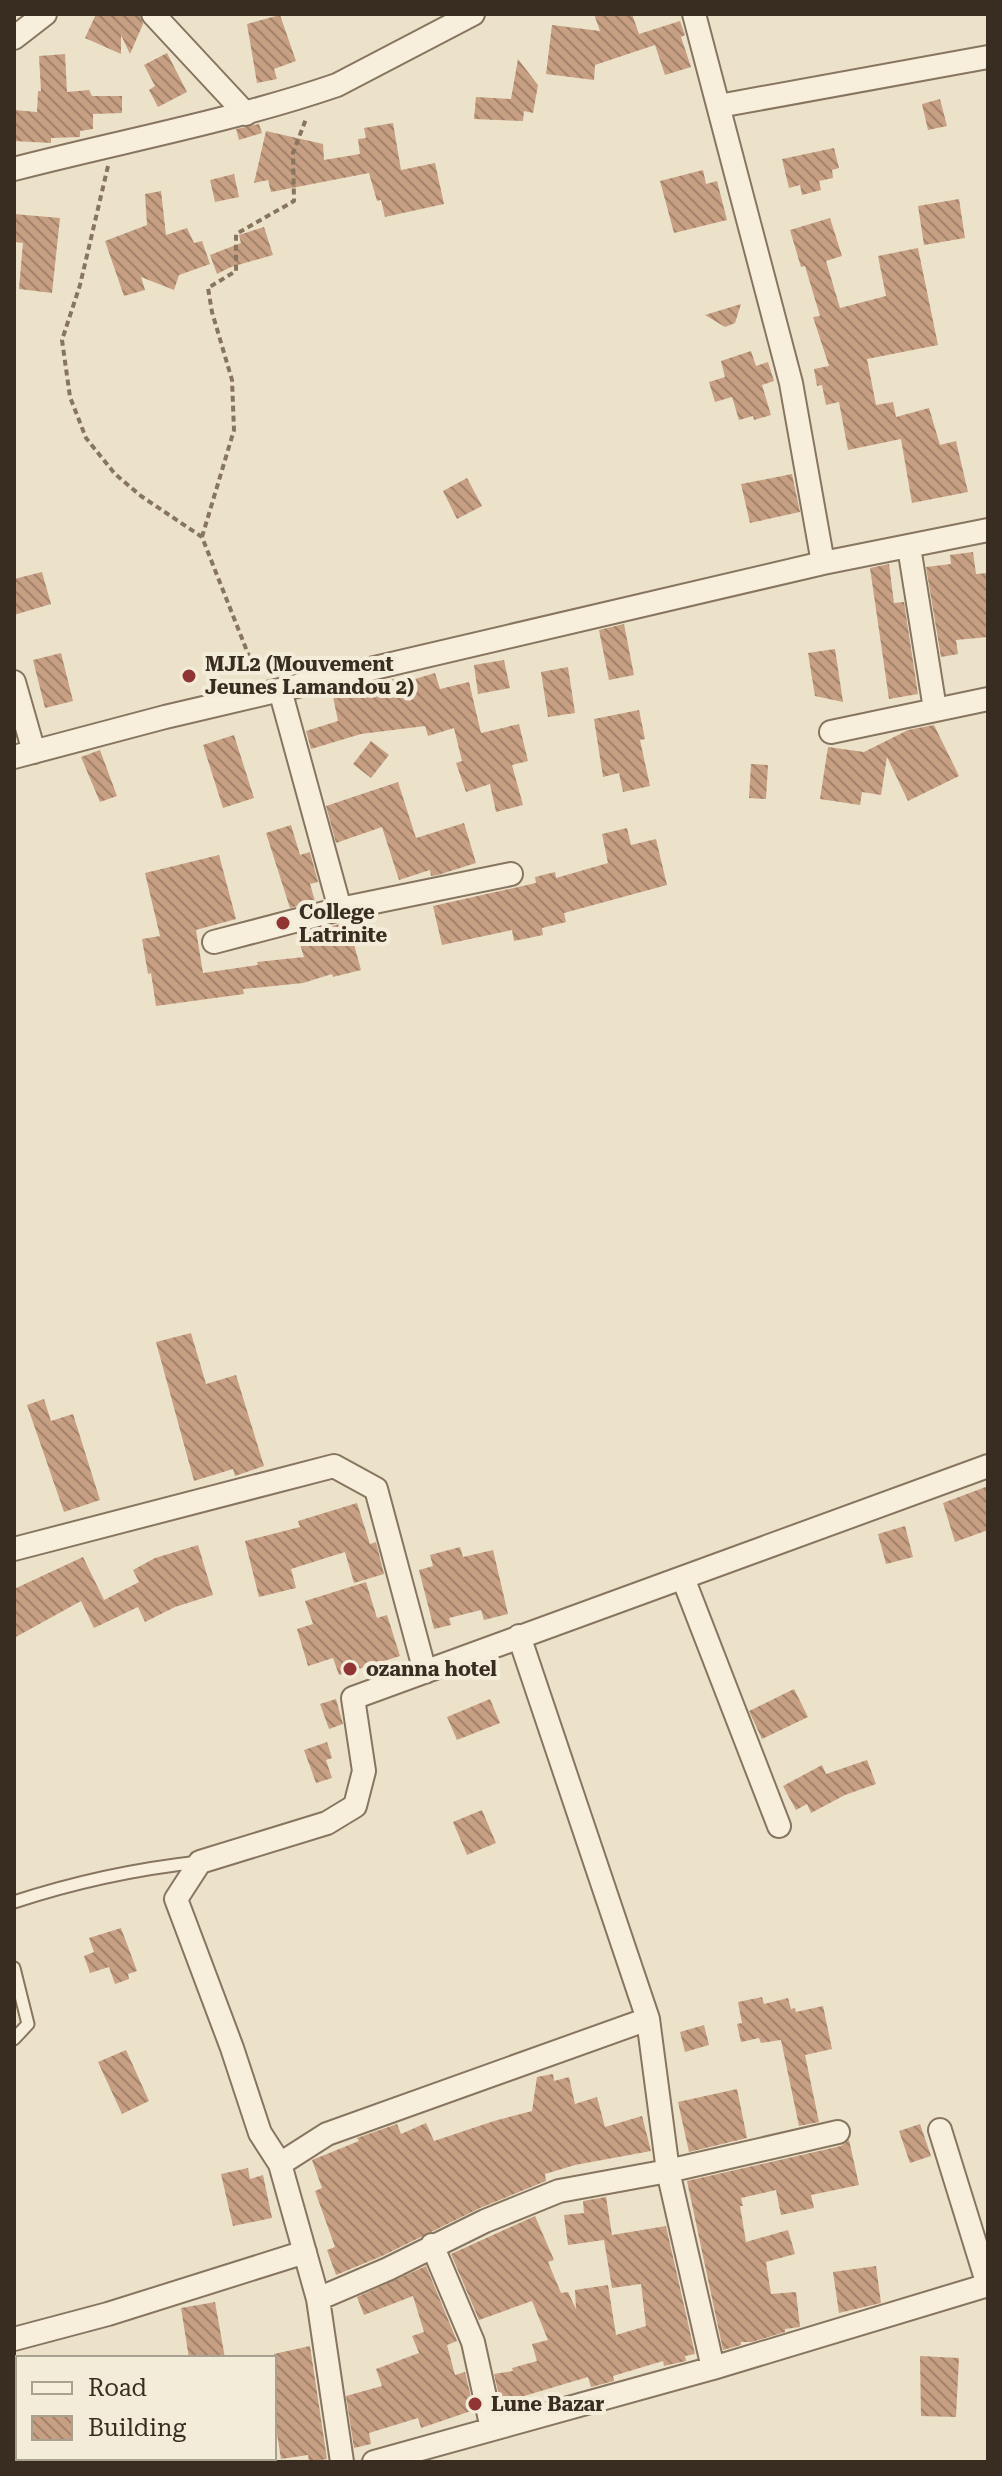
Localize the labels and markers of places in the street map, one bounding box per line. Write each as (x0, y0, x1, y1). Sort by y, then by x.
place label: MJL2 (Mouvement Jeunes Lamandou 2) (205, 652, 414, 699)
marker: MJL2 (Mouvement Jeunes Lamandou 2) (180, 667, 198, 685)
place label: College Latrinite (299, 900, 387, 947)
marker: College Latrinite (274, 914, 292, 932)
place label: ozanna hotel (366, 1657, 497, 1681)
marker: ozanna hotel (341, 1660, 359, 1678)
place label: Lune Bazar (491, 2392, 604, 2416)
marker: Lune Bazar (466, 2395, 484, 2413)

